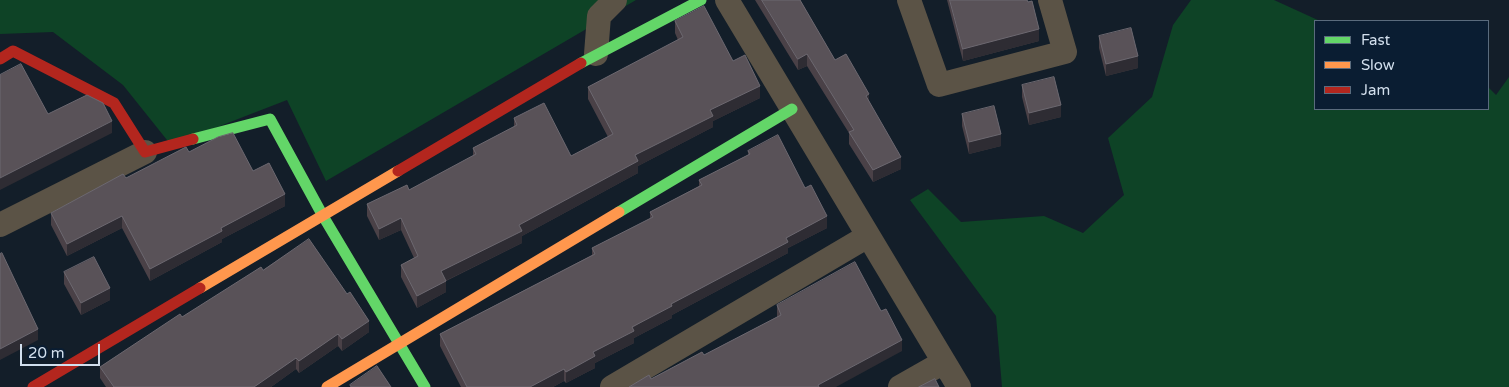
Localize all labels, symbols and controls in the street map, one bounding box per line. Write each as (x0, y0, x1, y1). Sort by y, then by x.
legend (1314, 20, 1489, 110)
text: Fast (1361, 31, 1390, 49)
text: Slow (1361, 56, 1395, 74)
text: Jam (1361, 81, 1390, 99)
scale bar (22, 334, 102, 366)
text: 20 m (28, 344, 65, 362)

